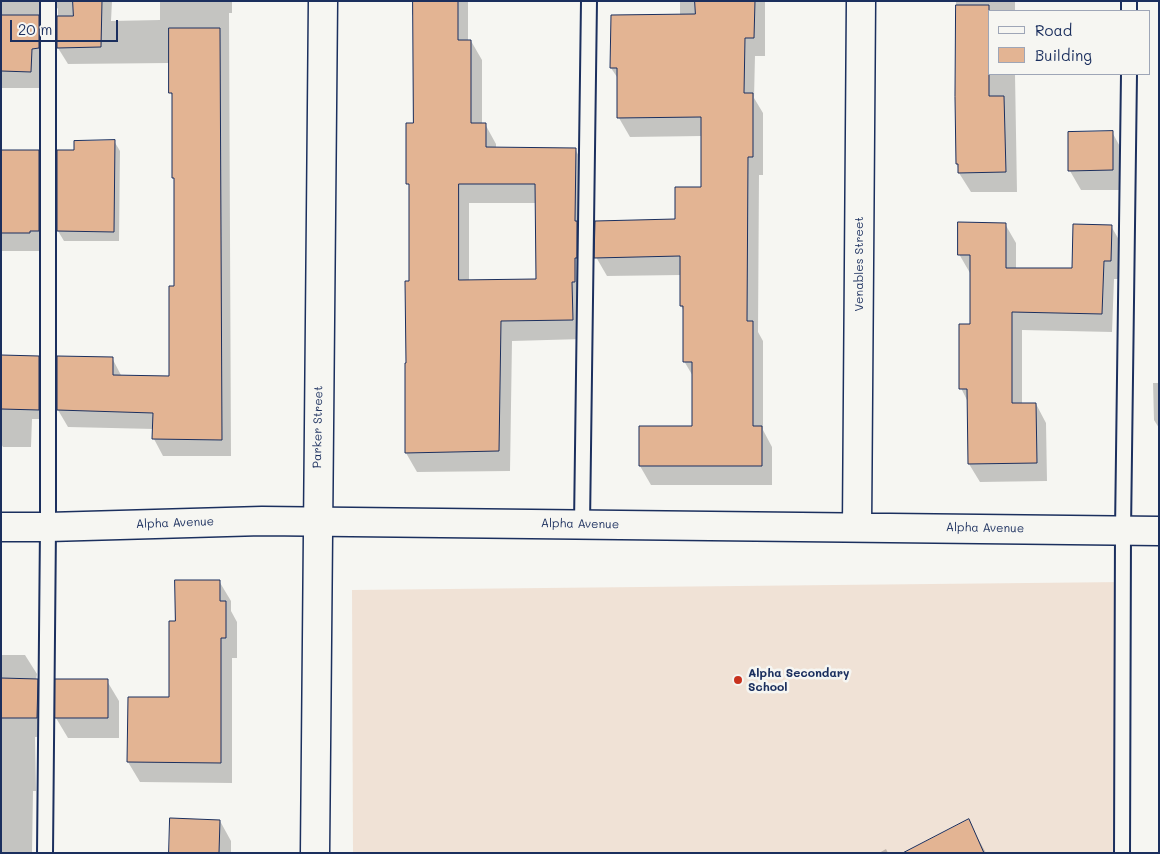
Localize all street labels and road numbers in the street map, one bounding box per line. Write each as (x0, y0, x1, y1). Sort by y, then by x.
street label: Venables Street (852, 216, 866, 312)
street label: Parker Street (310, 386, 326, 468)
street label: Alpha Avenue (136, 514, 214, 532)
street label: Alpha Avenue (541, 516, 619, 532)
street label: Alpha Avenue (946, 520, 1024, 536)

